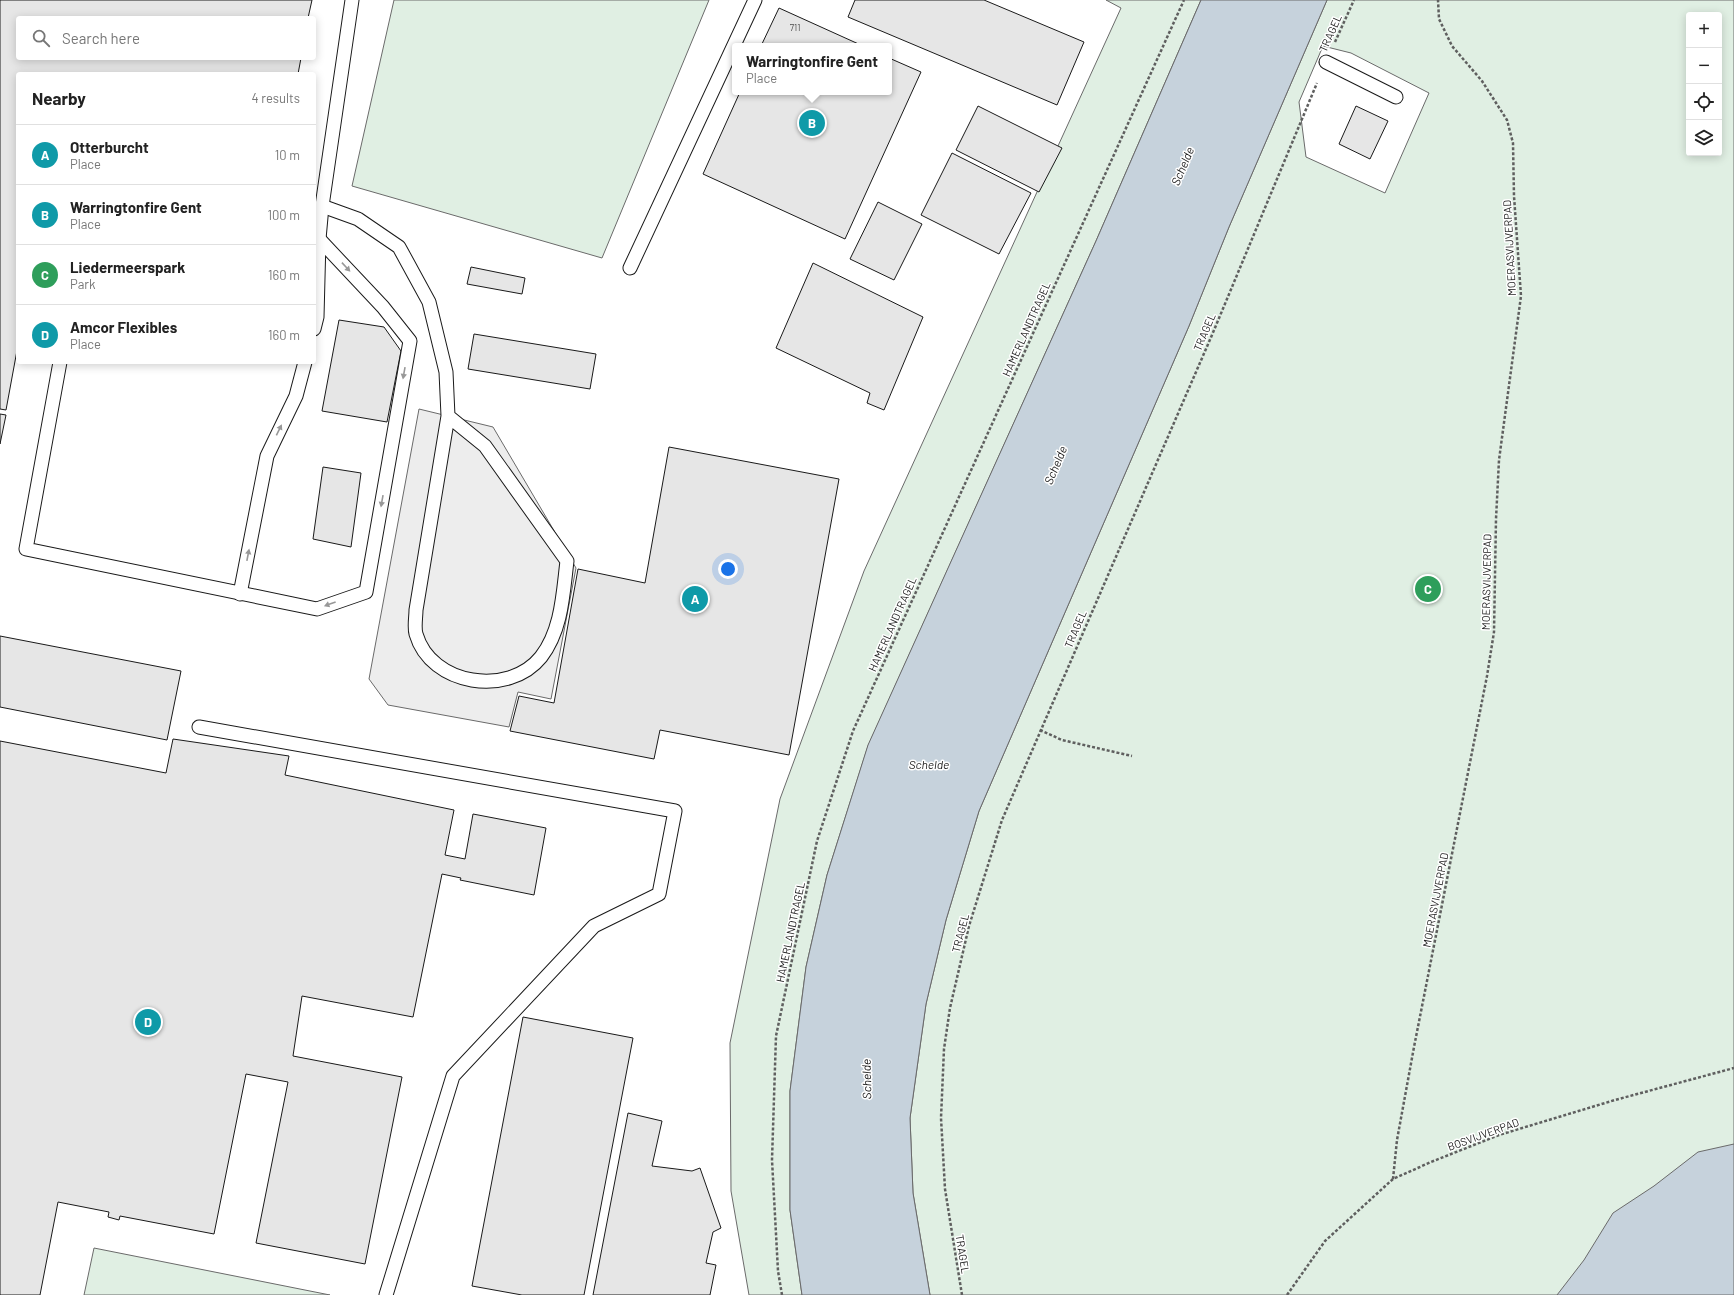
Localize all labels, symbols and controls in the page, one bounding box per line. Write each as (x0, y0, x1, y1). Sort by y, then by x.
street label: TRAGEL (1316, 12, 1344, 54)
map controls (1686, 12, 1722, 156)
button: + (1686, 12, 1722, 48)
search box (16, 16, 316, 60)
house number: 711 (790, 22, 800, 33)
icon: search (30, 27, 52, 49)
text: Search here (62, 29, 140, 47)
popup (732, 43, 892, 95)
button: − (1686, 48, 1722, 84)
text: Warringtonfire Gent (746, 52, 878, 70)
text: Place (746, 70, 777, 86)
button: locate (1686, 84, 1722, 120)
text: Nearby (32, 88, 86, 108)
text: 4 results (252, 90, 300, 106)
pin: B (799, 108, 825, 138)
button: layers (1686, 120, 1722, 156)
text: Otterburcht (70, 138, 149, 156)
water label: Schelde (1168, 145, 1196, 187)
text: A (41, 147, 49, 163)
text: 10 m (275, 147, 300, 163)
text: Place (70, 156, 101, 172)
text: Warringtonfire Gent (70, 198, 202, 216)
street label: MOERASVIJVERPAD (1500, 199, 1518, 296)
text: B (41, 207, 49, 223)
text: 100 m (267, 207, 300, 223)
text: Place (70, 216, 101, 232)
text: Liedermeerspark (70, 258, 185, 276)
one-way arrow (341, 262, 350, 272)
text: C (41, 267, 49, 283)
text: 160 m (268, 267, 300, 283)
text: Park (70, 276, 96, 292)
street label: HAMERLANDTRAGEL (999, 280, 1053, 378)
street label: TRAGEL (1190, 311, 1218, 353)
text: Amcor Flexibles (70, 318, 177, 336)
text: D (41, 327, 49, 343)
text: 160 m (268, 327, 300, 343)
text: Place (70, 336, 101, 352)
one-way arrow (401, 367, 407, 379)
one-way arrow (276, 424, 282, 436)
water label: Schelde (1041, 444, 1069, 486)
one-way arrow (379, 495, 385, 507)
street label: MOERASVIJVERPAD (1479, 534, 1493, 630)
one-way arrow (245, 549, 251, 561)
your location (718, 559, 738, 579)
pin: C (1415, 574, 1441, 604)
street label: HAMERLANDTRAGEL (865, 575, 919, 673)
pin: A (682, 584, 708, 614)
one-way arrow (324, 602, 336, 608)
street label: TRAGEL (1061, 608, 1089, 650)
water label: Schelde (909, 757, 949, 771)
street label: MOERASVIJVERPAD (1419, 851, 1451, 948)
street label: HAMERLANDTRAGEL (773, 881, 807, 983)
street label: TRAGEL (949, 912, 971, 954)
pin: D (135, 1007, 161, 1037)
water label: Schelde (859, 1059, 873, 1099)
street label: BOSVIJVERPAD (1445, 1115, 1521, 1153)
street label: TRAGEL (953, 1233, 973, 1275)

